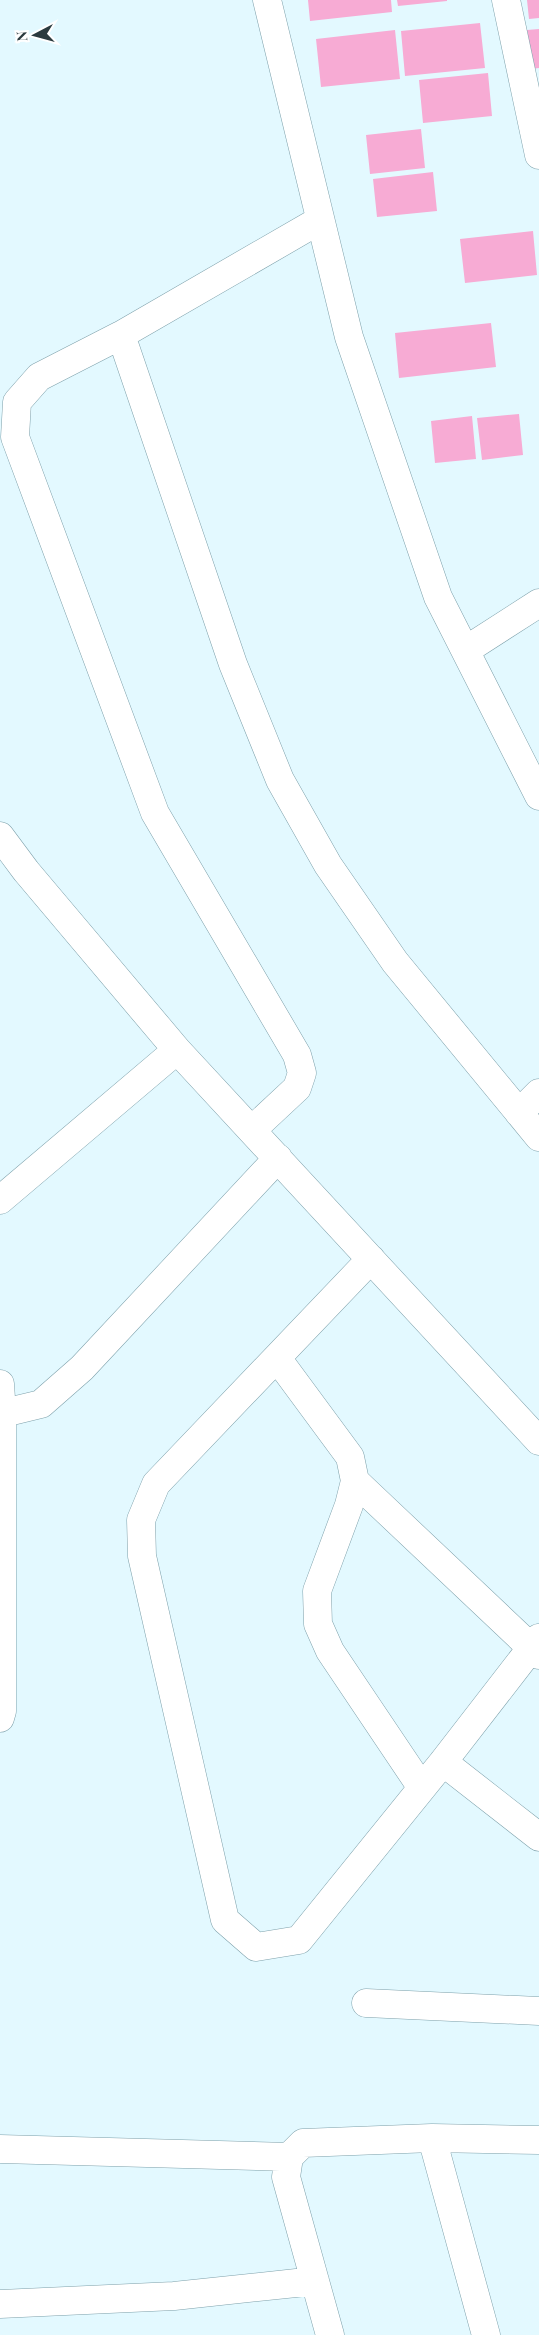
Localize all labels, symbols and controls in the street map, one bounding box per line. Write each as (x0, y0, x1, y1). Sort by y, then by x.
north arrow (10, 10, 60, 60)
text: N (12, 30, 32, 42)

